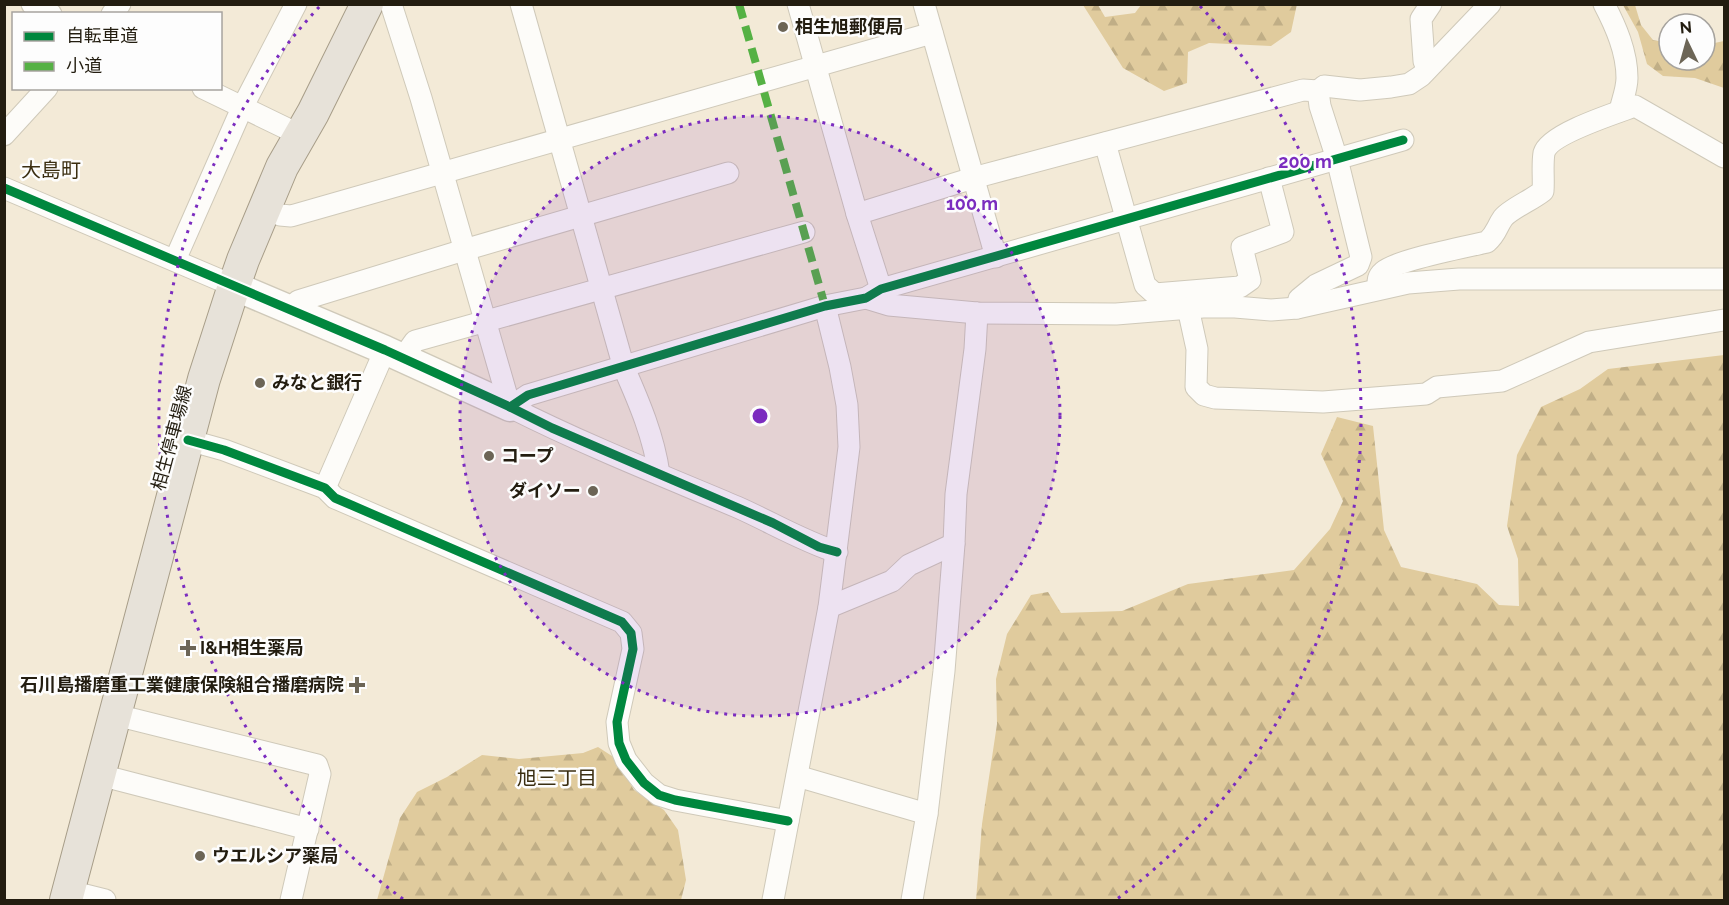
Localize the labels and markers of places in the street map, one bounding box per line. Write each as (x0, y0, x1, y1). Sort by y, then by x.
place label: 相生旭郵便局 (795, 16, 903, 37)
marker: 相生旭郵便局 (776, 20, 790, 34)
place label: みなと銀行 (272, 372, 362, 393)
marker: みなと銀行 (253, 376, 267, 390)
centre of rings (750, 406, 770, 426)
place label: コープ (501, 445, 554, 466)
marker: コープ (482, 449, 496, 463)
place label: ダイソー (509, 480, 581, 501)
marker: ダイソー (586, 484, 600, 498)
place label: I&H相生薬局 (200, 637, 303, 658)
marker: I&H相生薬局 (181, 641, 195, 655)
place label: 石川島播磨重工業健康保険組合播磨病院 (20, 674, 344, 695)
marker: 石川島播磨重工業健康保険組合播磨病院 (348, 676, 366, 694)
place label: ウエルシア薬局 (212, 845, 338, 866)
marker: ウエルシア薬局 (193, 849, 207, 863)

